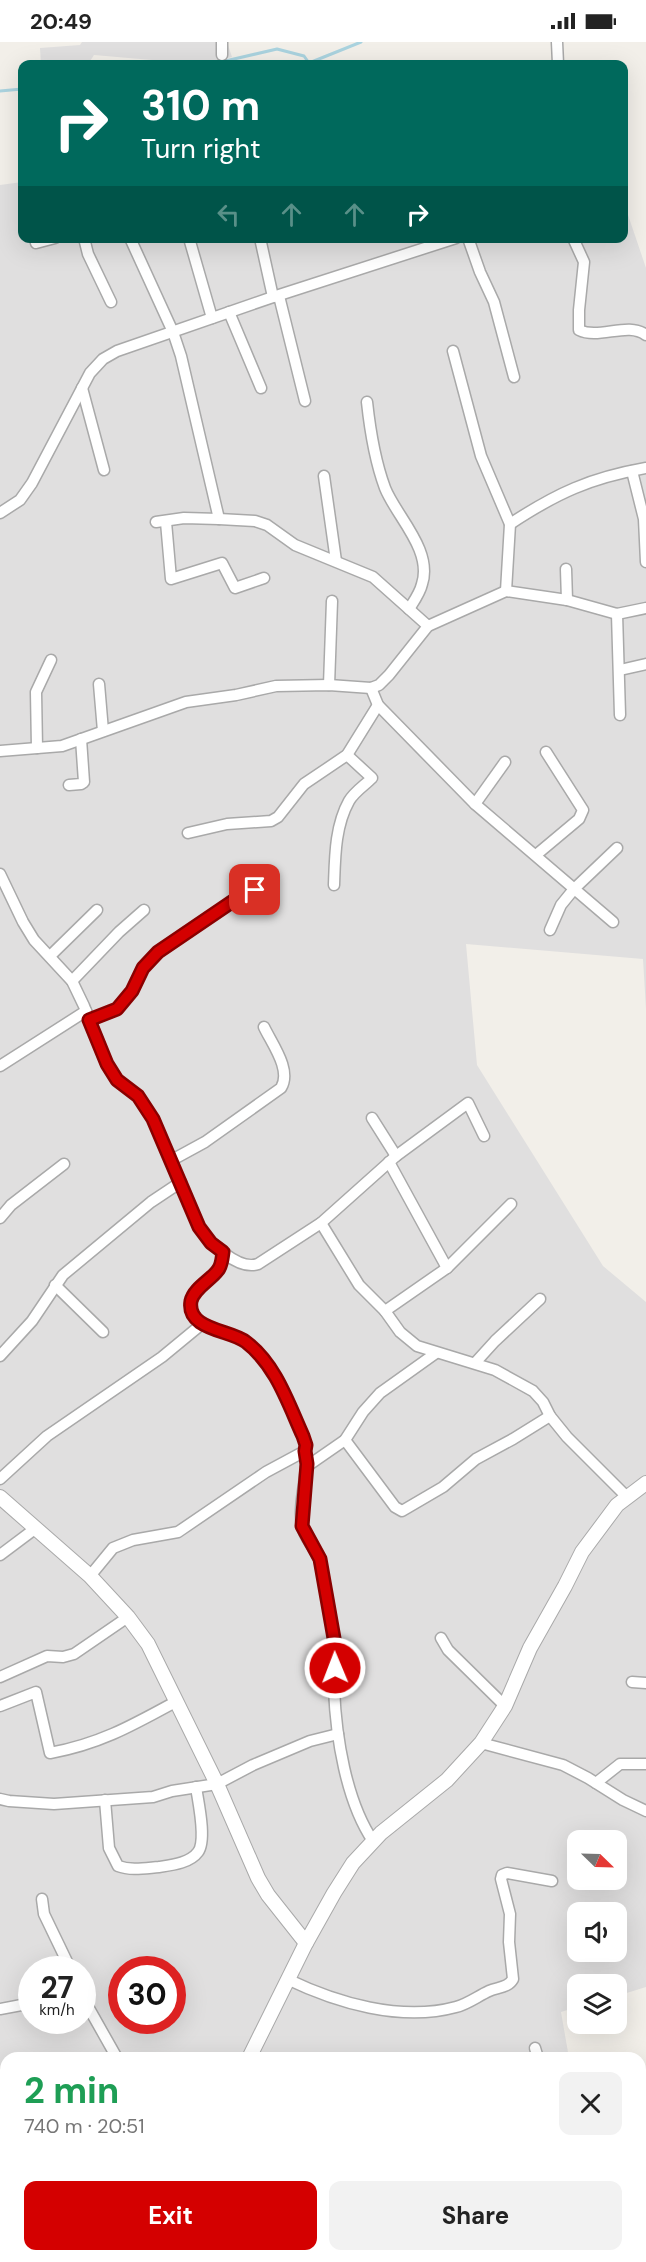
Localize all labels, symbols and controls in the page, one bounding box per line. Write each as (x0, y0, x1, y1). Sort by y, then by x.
text: 20:49 (30, 7, 92, 36)
text: 310 m (141, 78, 260, 133)
icon: right (42, 84, 120, 162)
text: Turn right (141, 131, 261, 166)
icon: left (212, 198, 245, 231)
icon: ahead (275, 198, 308, 231)
icon: ahead (338, 198, 371, 231)
icon: right (401, 198, 434, 231)
pin (229, 864, 280, 915)
icon: arrive (238, 873, 271, 906)
position arrow (303, 1636, 367, 1700)
north arrow (567, 1830, 627, 1890)
map controls (567, 1830, 627, 2034)
button: sound (567, 1902, 627, 1962)
speed limit sign: 30 (108, 1956, 186, 2034)
text: 27 (40, 1968, 74, 2007)
button: layers (567, 1974, 627, 2034)
text: km/h (39, 2000, 75, 2020)
text: 2 min (24, 2067, 119, 2114)
button: close (559, 2072, 622, 2135)
text: 740 m · 20:51 (24, 2113, 145, 2139)
button: Exit (24, 2181, 317, 2250)
button: Share (329, 2181, 622, 2250)

